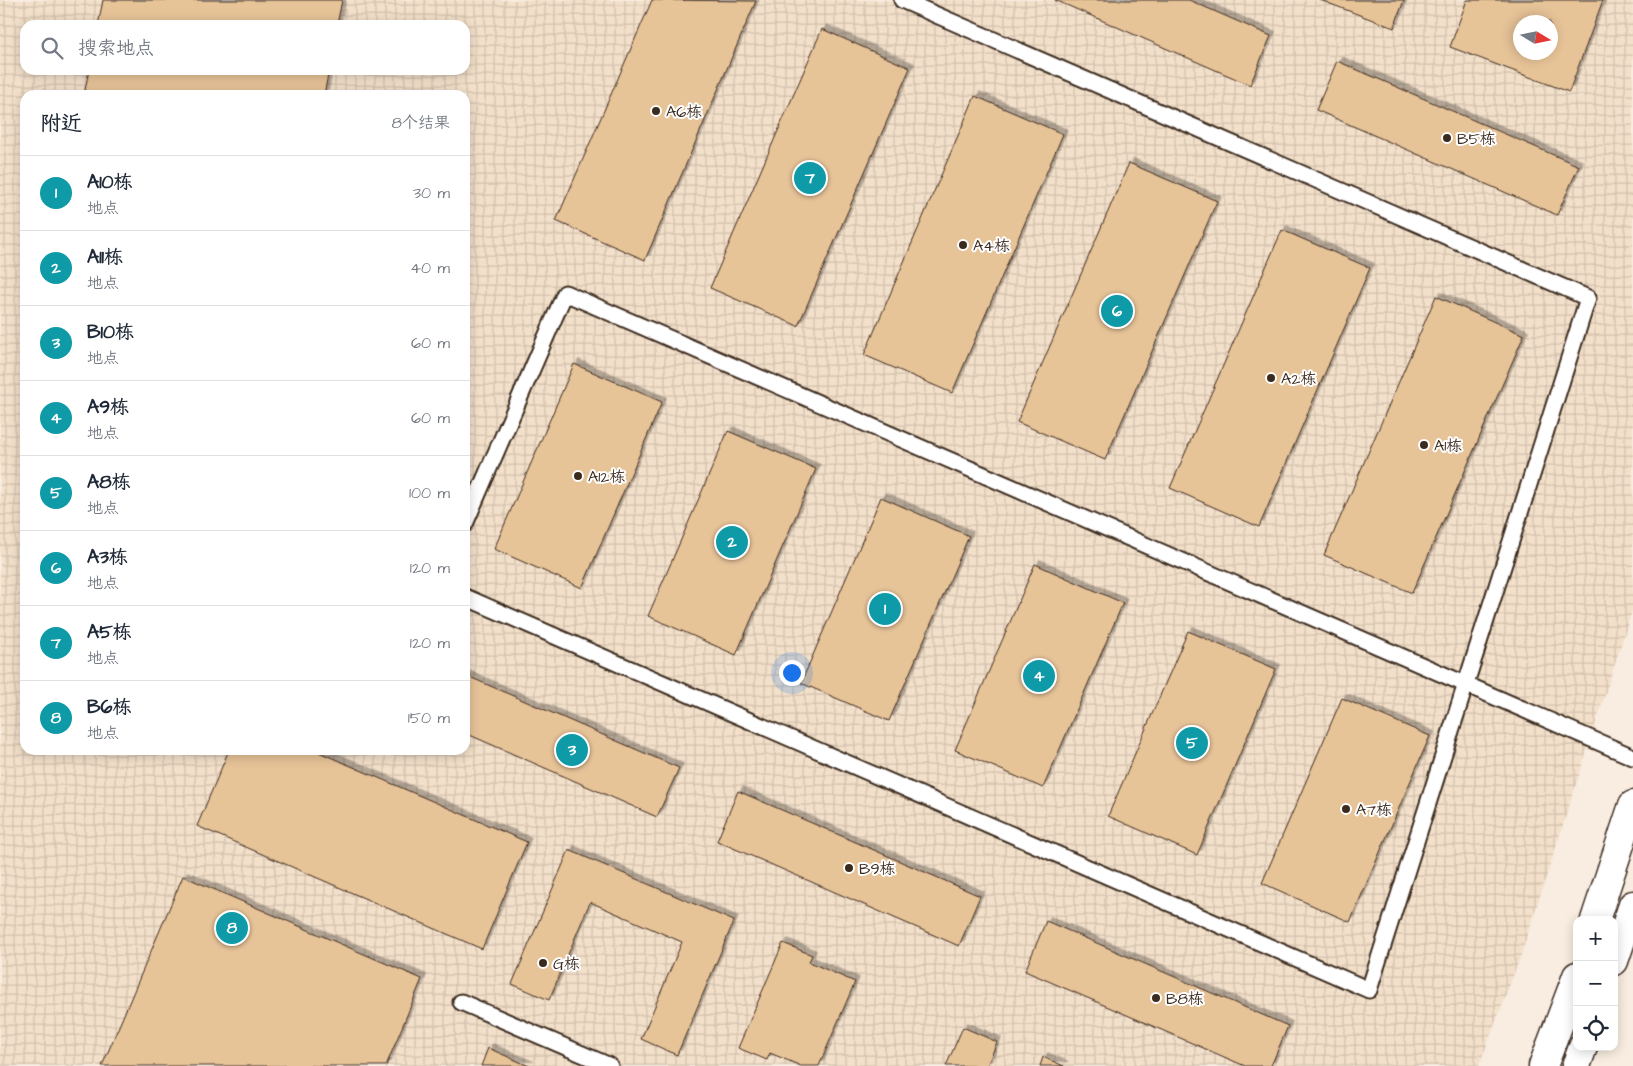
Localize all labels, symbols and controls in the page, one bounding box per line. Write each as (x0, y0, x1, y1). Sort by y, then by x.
north arrow (1513, 15, 1558, 60)
search box (20, 20, 470, 75)
icon: search (38, 34, 66, 62)
text: 搜索地点 (78, 35, 154, 62)
place label: A6栋 (666, 101, 702, 123)
marker: A6栋 (650, 105, 662, 117)
text: 附近 (40, 109, 82, 138)
text: 8个结果 (392, 112, 450, 134)
place label: B5栋 (1457, 128, 1496, 150)
marker: B5栋 (1441, 132, 1453, 144)
pin: 7 (794, 159, 826, 197)
text: A10栋 (87, 169, 133, 196)
text: 1 (55, 182, 57, 204)
text: 30 m (413, 182, 450, 204)
text: 地点 (87, 197, 119, 219)
place label: A4栋 (973, 235, 1010, 257)
marker: A4栋 (957, 239, 969, 251)
text: A11栋 (87, 244, 123, 271)
text: 2 (51, 257, 61, 279)
text: 40 m (410, 257, 450, 279)
text: 地点 (87, 272, 119, 294)
pin: 6 (1101, 292, 1133, 330)
text: B10栋 (87, 319, 134, 346)
text: 3 (52, 332, 60, 354)
text: 60 m (411, 332, 450, 354)
text: 地点 (87, 347, 119, 369)
place label: A2栋 (1281, 368, 1316, 390)
marker: A2栋 (1265, 372, 1277, 384)
text: A9栋 (87, 394, 129, 421)
text: 4 (51, 407, 61, 429)
text: 60 m (411, 407, 450, 429)
text: 地点 (87, 422, 119, 444)
place label: A1栋 (1434, 435, 1462, 457)
marker: A1栋 (1418, 439, 1430, 451)
place label: A12栋 (588, 466, 625, 488)
text: A8栋 (87, 469, 131, 496)
marker: A12栋 (572, 470, 584, 482)
text: 5 (50, 482, 62, 504)
text: 100 m (409, 482, 450, 504)
text: 地点 (87, 497, 119, 519)
pin: 2 (716, 523, 748, 561)
text: A3栋 (87, 544, 128, 571)
text: 6 (51, 557, 61, 579)
text: 120 m (410, 557, 450, 579)
text: 地点 (87, 572, 119, 594)
pin: 1 (869, 590, 901, 628)
text: A5栋 (87, 619, 132, 646)
text: 7 (51, 632, 61, 654)
text: 120 m (410, 632, 450, 654)
text: 地点 (87, 647, 119, 669)
pin: 4 (1023, 657, 1055, 695)
your location (779, 660, 805, 686)
text: B6栋 (87, 694, 131, 721)
text: 8 (51, 707, 61, 729)
text: 150 m (408, 707, 450, 729)
text: 地点 (87, 722, 119, 744)
pin: 5 (1176, 724, 1208, 762)
pin: 3 (556, 731, 588, 769)
place label: A7栋 (1356, 799, 1392, 821)
marker: A7栋 (1340, 803, 1352, 815)
place label: B9栋 (859, 858, 896, 880)
marker: B9栋 (843, 862, 855, 874)
pin: 8 (216, 909, 248, 947)
map controls (1573, 916, 1618, 1051)
button: + (1573, 916, 1618, 961)
place label: G栋 (553, 953, 580, 975)
marker: G栋 (537, 957, 549, 969)
button: − (1573, 961, 1618, 1006)
place label: B8栋 (1166, 988, 1204, 1010)
marker: B8栋 (1150, 992, 1162, 1004)
button: locate (1573, 1006, 1618, 1051)

